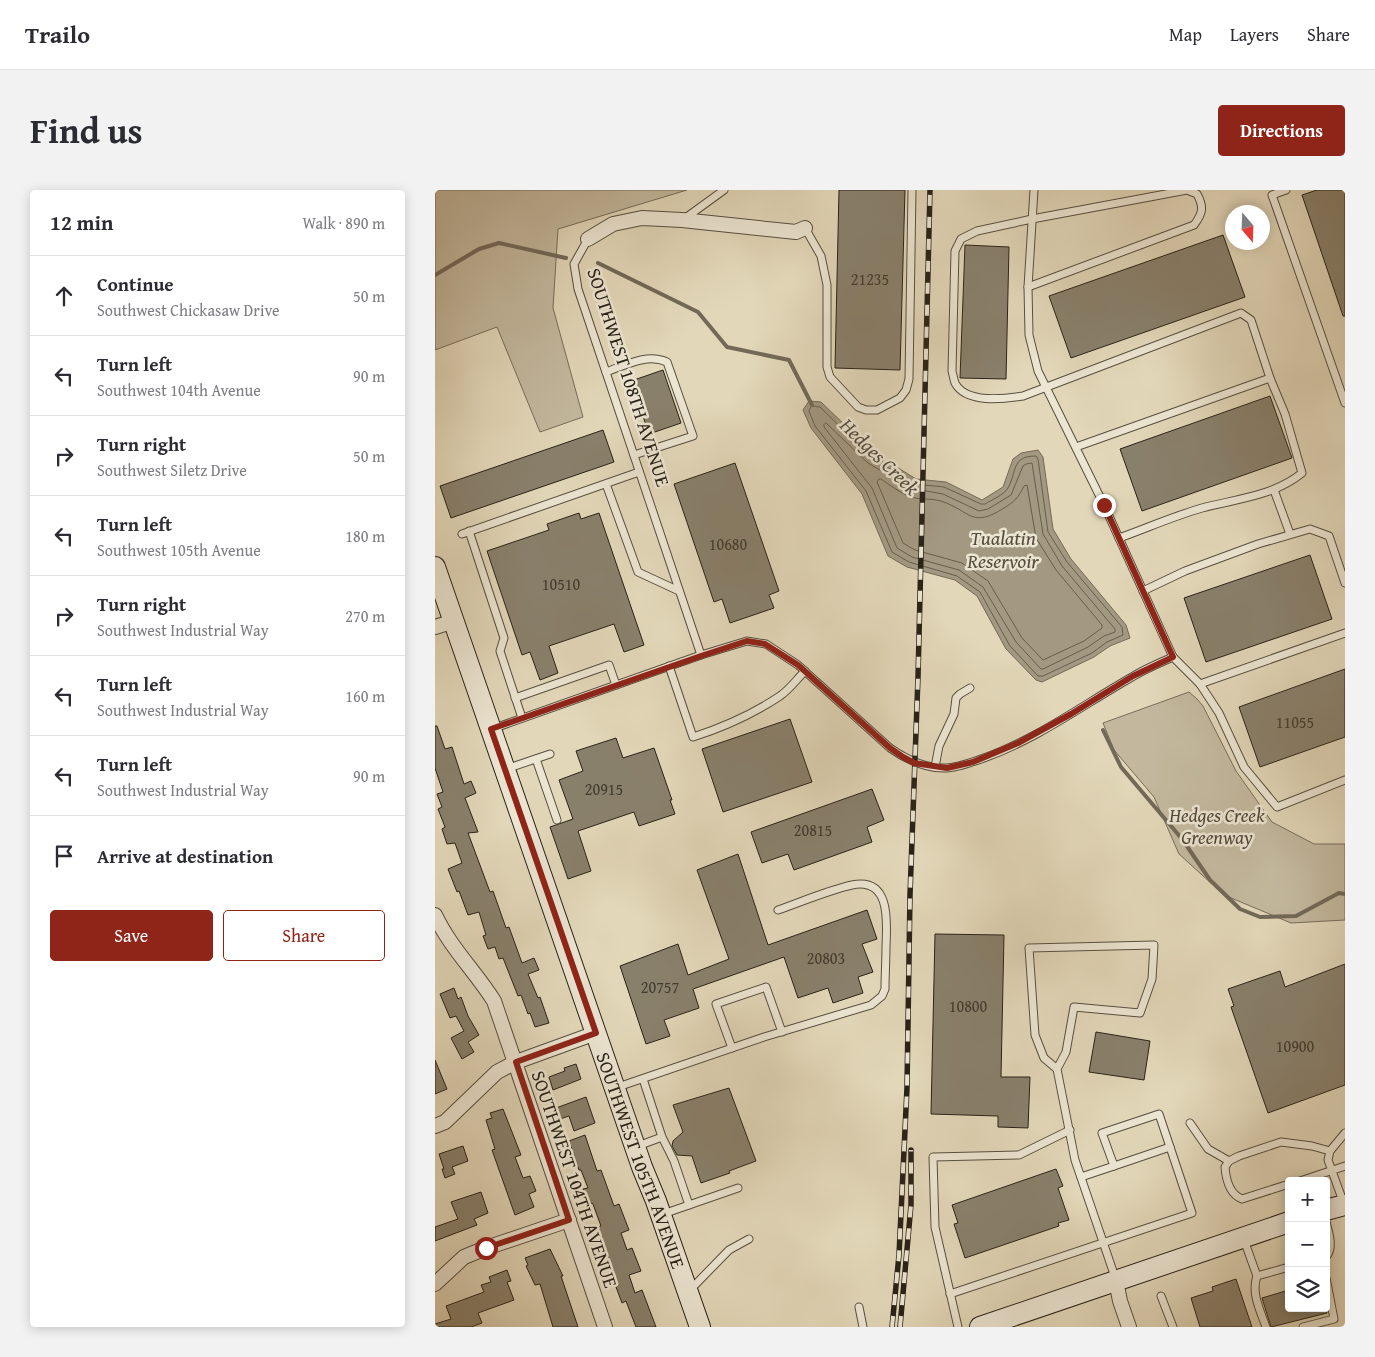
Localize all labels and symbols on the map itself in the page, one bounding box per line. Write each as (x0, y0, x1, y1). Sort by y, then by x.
north arrow (1225, 205, 1270, 250)
street label: SOUTHWEST 108TH AVENUE (580, 264, 678, 490)
house number: 21235 (851, 267, 889, 291)
water label: Hedges Creek (833, 410, 927, 502)
route end (1093, 494, 1116, 517)
water label: Tualatin Reservoir (966, 523, 1039, 575)
house number: 10680 (709, 532, 748, 556)
house number: 10510 (542, 572, 581, 596)
house number: 11055 (1276, 710, 1314, 734)
house number: 20915 (585, 777, 623, 801)
park label: Hedges Creek Greenway (1168, 801, 1265, 851)
house number: 20815 (794, 818, 832, 842)
house number: 20803 (807, 946, 845, 970)
house number: 20757 (641, 975, 680, 999)
house number: 10800 (949, 994, 988, 1018)
house number: 10900 (1276, 1034, 1315, 1058)
street label: SOUTHWEST 105TH AVENUE (589, 1048, 693, 1273)
street label: SOUTHWEST 104TH AVENUE (525, 1067, 625, 1292)
route start (475, 1237, 498, 1260)

